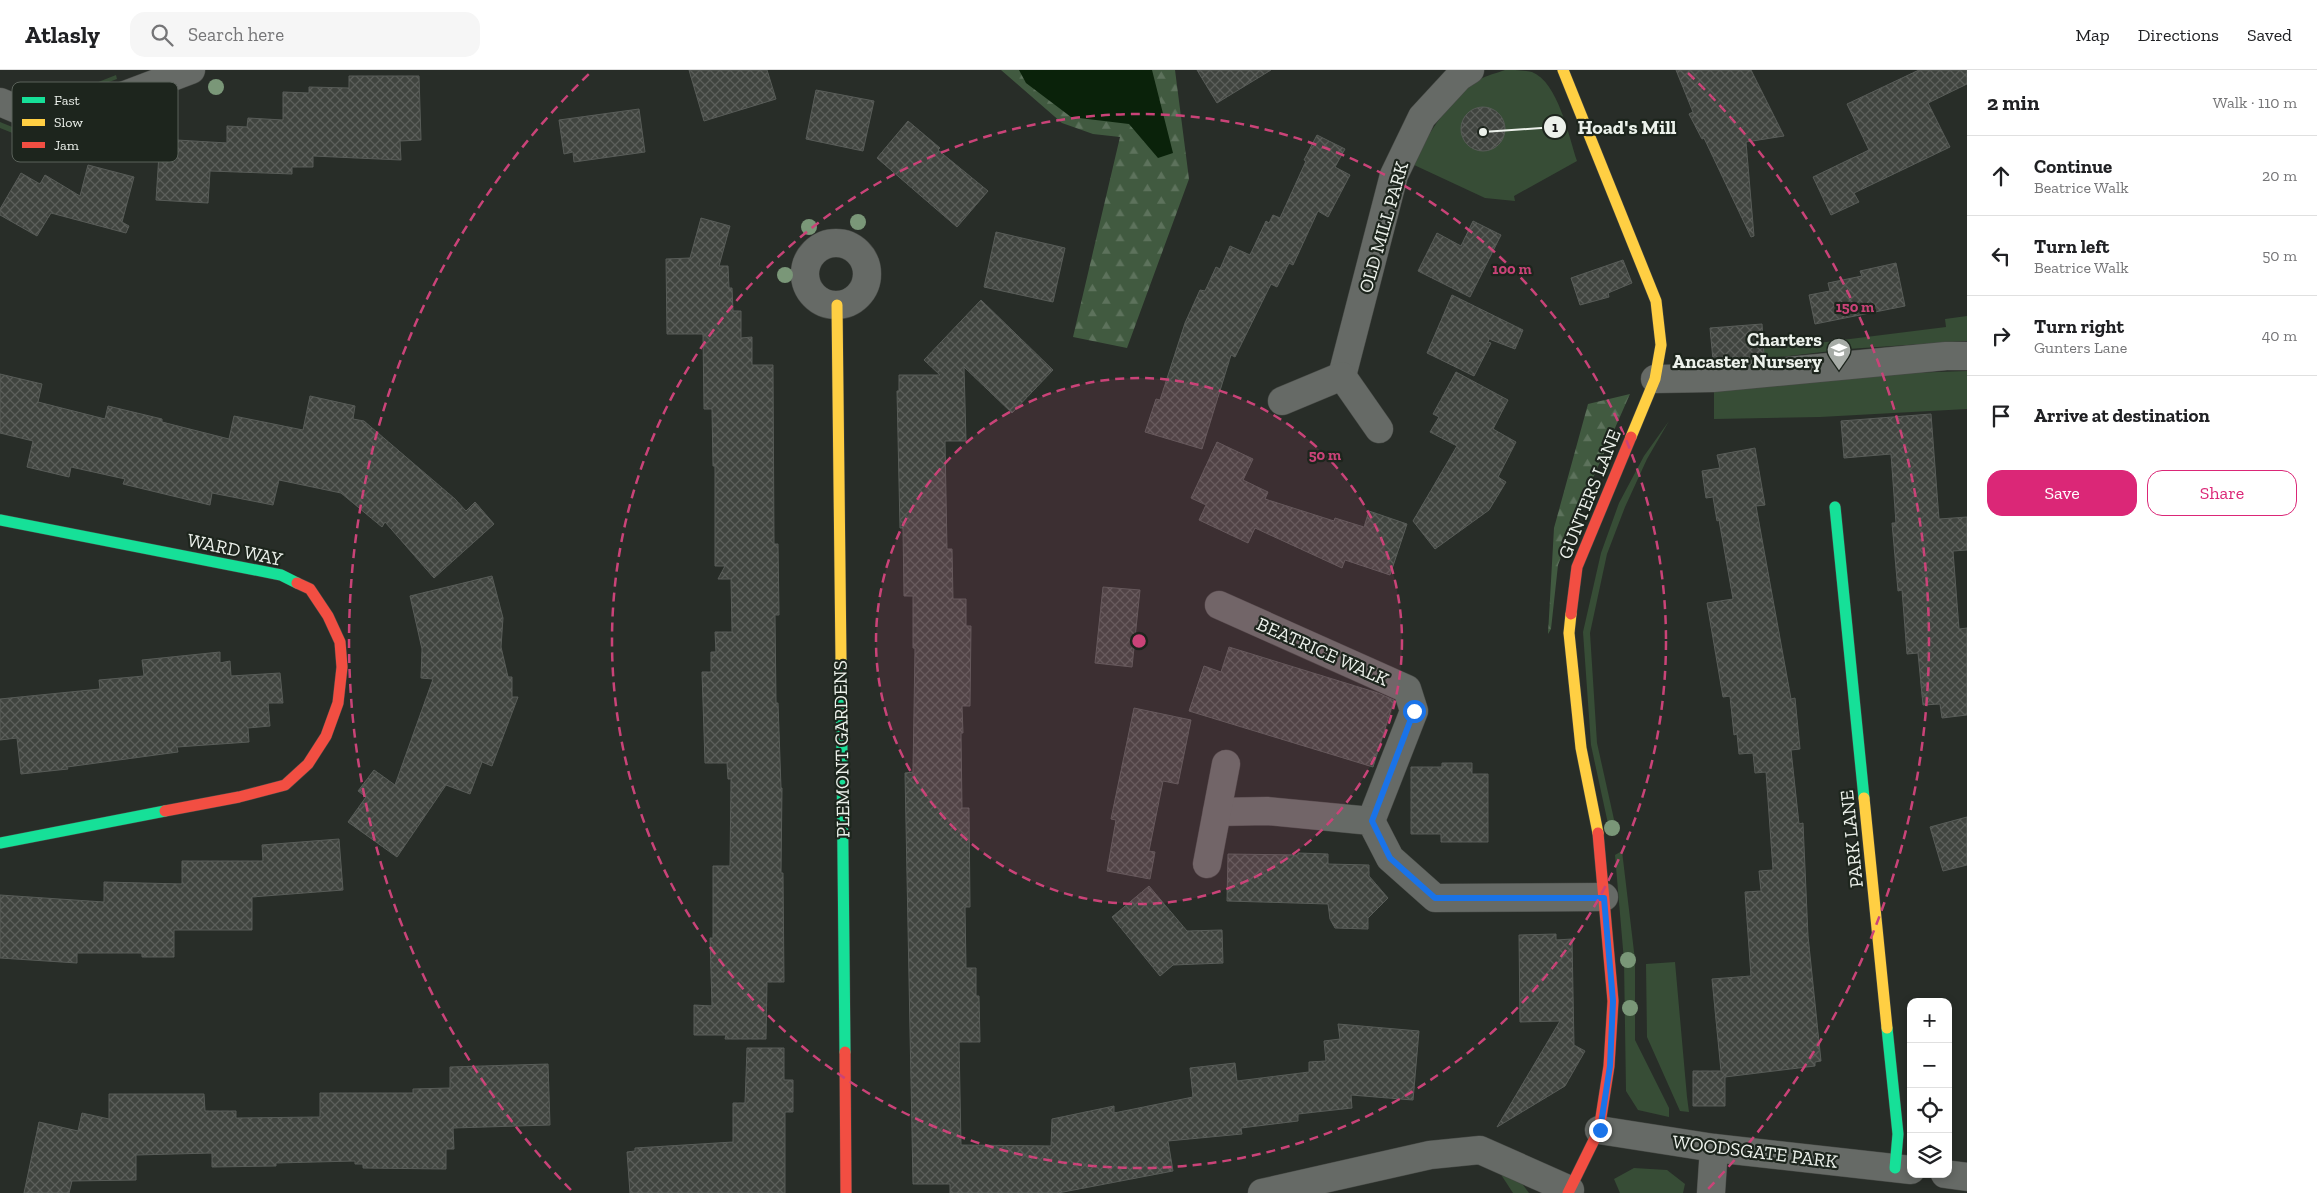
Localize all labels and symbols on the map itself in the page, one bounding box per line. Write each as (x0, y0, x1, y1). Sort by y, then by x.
legend (12, 82, 178, 162)
text: Fast (54, 92, 81, 109)
callout: Hoad's Mill (1542, 110, 1686, 145)
text: Slow (54, 114, 83, 131)
text: Hoad's Mill (1577, 115, 1677, 139)
text: 1 (1552, 118, 1558, 136)
text: Jam (54, 137, 79, 154)
street label: OLD MILL PARK (1354, 158, 1413, 295)
text: 100 m (1492, 260, 1532, 278)
text: 150 m (1836, 298, 1874, 316)
place label: Charters Ancaster Nursery (1672, 328, 1822, 373)
school or university icon: Charters Ancaster Nursery (1826, 337, 1852, 371)
street label: GUNTERS LANE (1553, 426, 1626, 562)
text: 50 m (1309, 446, 1341, 464)
street label: WARD WAY (185, 528, 285, 571)
street label: BEATRICE WALK (1253, 612, 1393, 691)
centre of rings (1130, 632, 1148, 650)
street label: PLEMONT GARDENS (828, 660, 855, 838)
route start (1403, 700, 1426, 723)
street label: PARK LANE (1835, 789, 1868, 889)
route end (1589, 1119, 1612, 1142)
street label: WOODSGATE PARK (1671, 1130, 1840, 1173)

